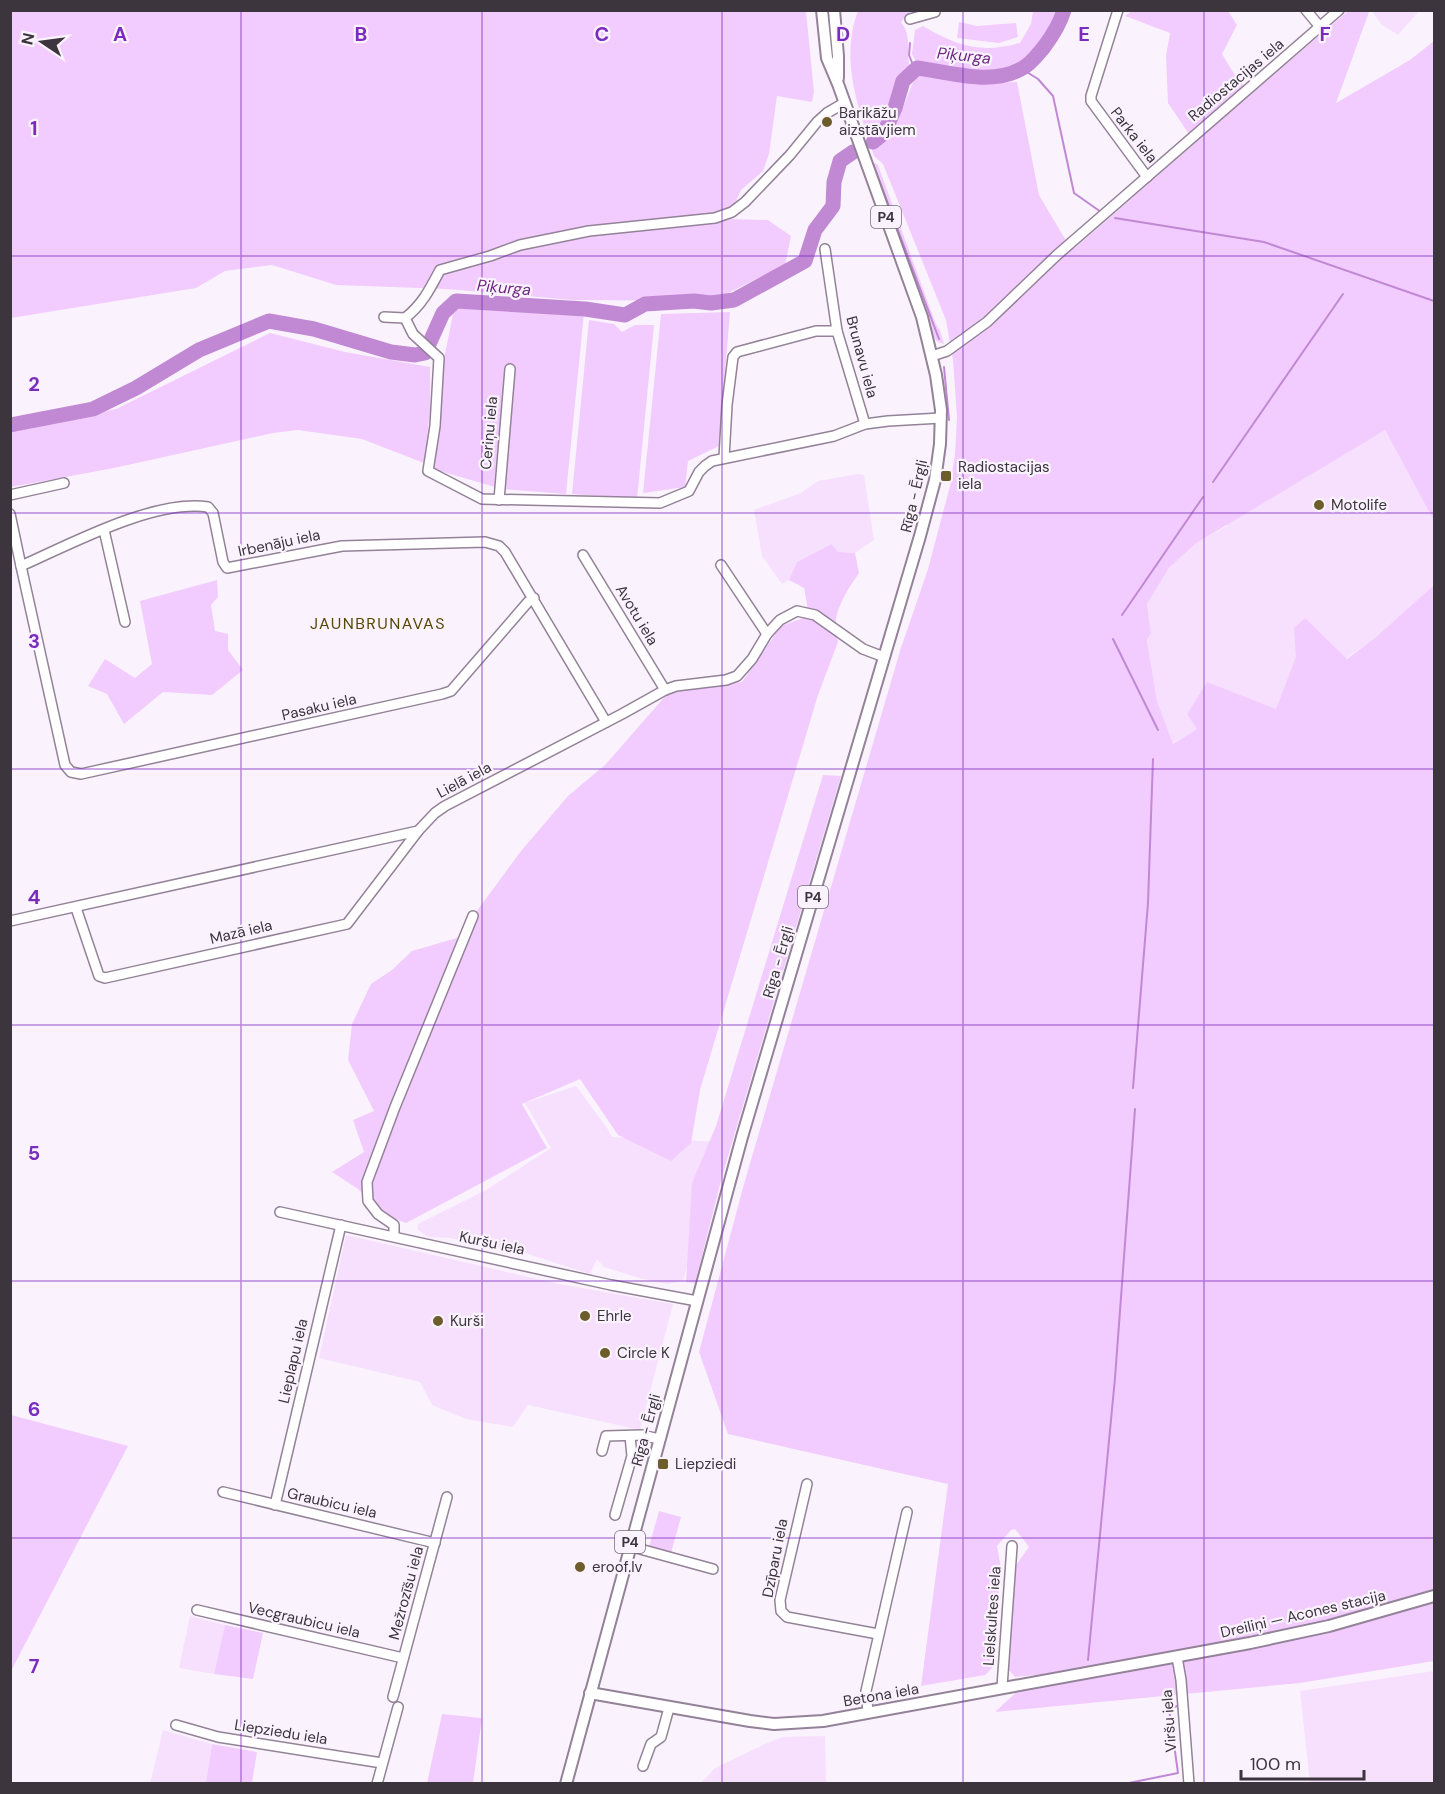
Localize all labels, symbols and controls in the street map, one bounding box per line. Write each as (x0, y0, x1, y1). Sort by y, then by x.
north arrow (12, 12, 72, 72)
text: A (113, 21, 127, 47)
text: B (355, 21, 367, 47)
text: C (595, 21, 609, 47)
text: D (836, 21, 850, 47)
text: E (1078, 21, 1090, 47)
text: F (1319, 21, 1331, 47)
text: N (16, 31, 39, 47)
street label: Radiostacijas iela (1184, 34, 1288, 126)
water label: Piķurga (936, 42, 992, 69)
place label: Barikāžu aizstāvjiem (839, 103, 916, 140)
street label: Parka iela (1106, 103, 1162, 167)
text: 1 (30, 115, 38, 141)
marker: Barikāžu aizstāvjiem (820, 115, 834, 129)
road number: P4 (871, 206, 901, 228)
water label: Piķurga (476, 275, 532, 300)
street label: Brunavu iela (841, 314, 883, 400)
text: 2 (28, 371, 40, 397)
street label: Ceriņu iela (476, 396, 502, 470)
place label: Radiostacijas iela (958, 457, 1050, 494)
street label: Rīga - Ērgļi (896, 458, 932, 534)
marker: Radiostacijas iela (939, 469, 953, 483)
place label: Motolife (1331, 495, 1387, 515)
marker: Motolife (1312, 498, 1326, 512)
street label: Irbenāju iela (236, 525, 322, 561)
street label: Avotu iela (611, 581, 663, 649)
district label: JAUNBRUNAVAS (310, 613, 446, 634)
text: 3 (28, 628, 40, 654)
street label: Pasaku iela (280, 689, 358, 725)
street label: Lielā iela (433, 757, 495, 803)
text: 4 (28, 884, 41, 910)
road number: P4 (798, 886, 828, 908)
street label: Mazā iela (208, 915, 274, 949)
street label: Rīga - Ērgļi (758, 924, 798, 1000)
text: 5 (28, 1140, 40, 1166)
street label: Kuršu iela (457, 1226, 527, 1260)
place label: Ehrle (597, 1306, 632, 1326)
marker: Ehrle (578, 1309, 592, 1323)
place label: Kurši (450, 1311, 484, 1331)
marker: Kurši (431, 1314, 445, 1328)
street label: Lieplapu iela (274, 1317, 312, 1405)
place label: Circle K (617, 1343, 670, 1363)
marker: Circle K (598, 1346, 612, 1360)
street label: Rīga - Ērgļi (627, 1392, 665, 1468)
text: 6 (28, 1396, 40, 1422)
place label: Liepziedi (675, 1454, 736, 1474)
marker: Liepziedi (656, 1457, 670, 1471)
street label: Graubicu iela (285, 1483, 379, 1523)
street label: Dzīparu iela (758, 1517, 792, 1599)
road number: P4 (615, 1531, 645, 1553)
street label: Mežrozīšu iela (384, 1544, 428, 1642)
place label: eroof.lv (592, 1557, 643, 1577)
marker: eroof.lv (573, 1560, 587, 1574)
street label: Lielskultes iela (979, 1566, 1005, 1666)
street label: Dreiliņi — Acones stacija (1218, 1585, 1388, 1643)
street label: Vecgraubicu iela (246, 1597, 362, 1643)
text: 7 (29, 1653, 40, 1679)
street label: Betona iela (842, 1679, 920, 1711)
street label: Viršu iela (1157, 1689, 1181, 1753)
street label: Liepziedu iela (233, 1715, 329, 1749)
scale bar (1241, 1743, 1364, 1781)
text: 100 m (1250, 1752, 1301, 1776)

